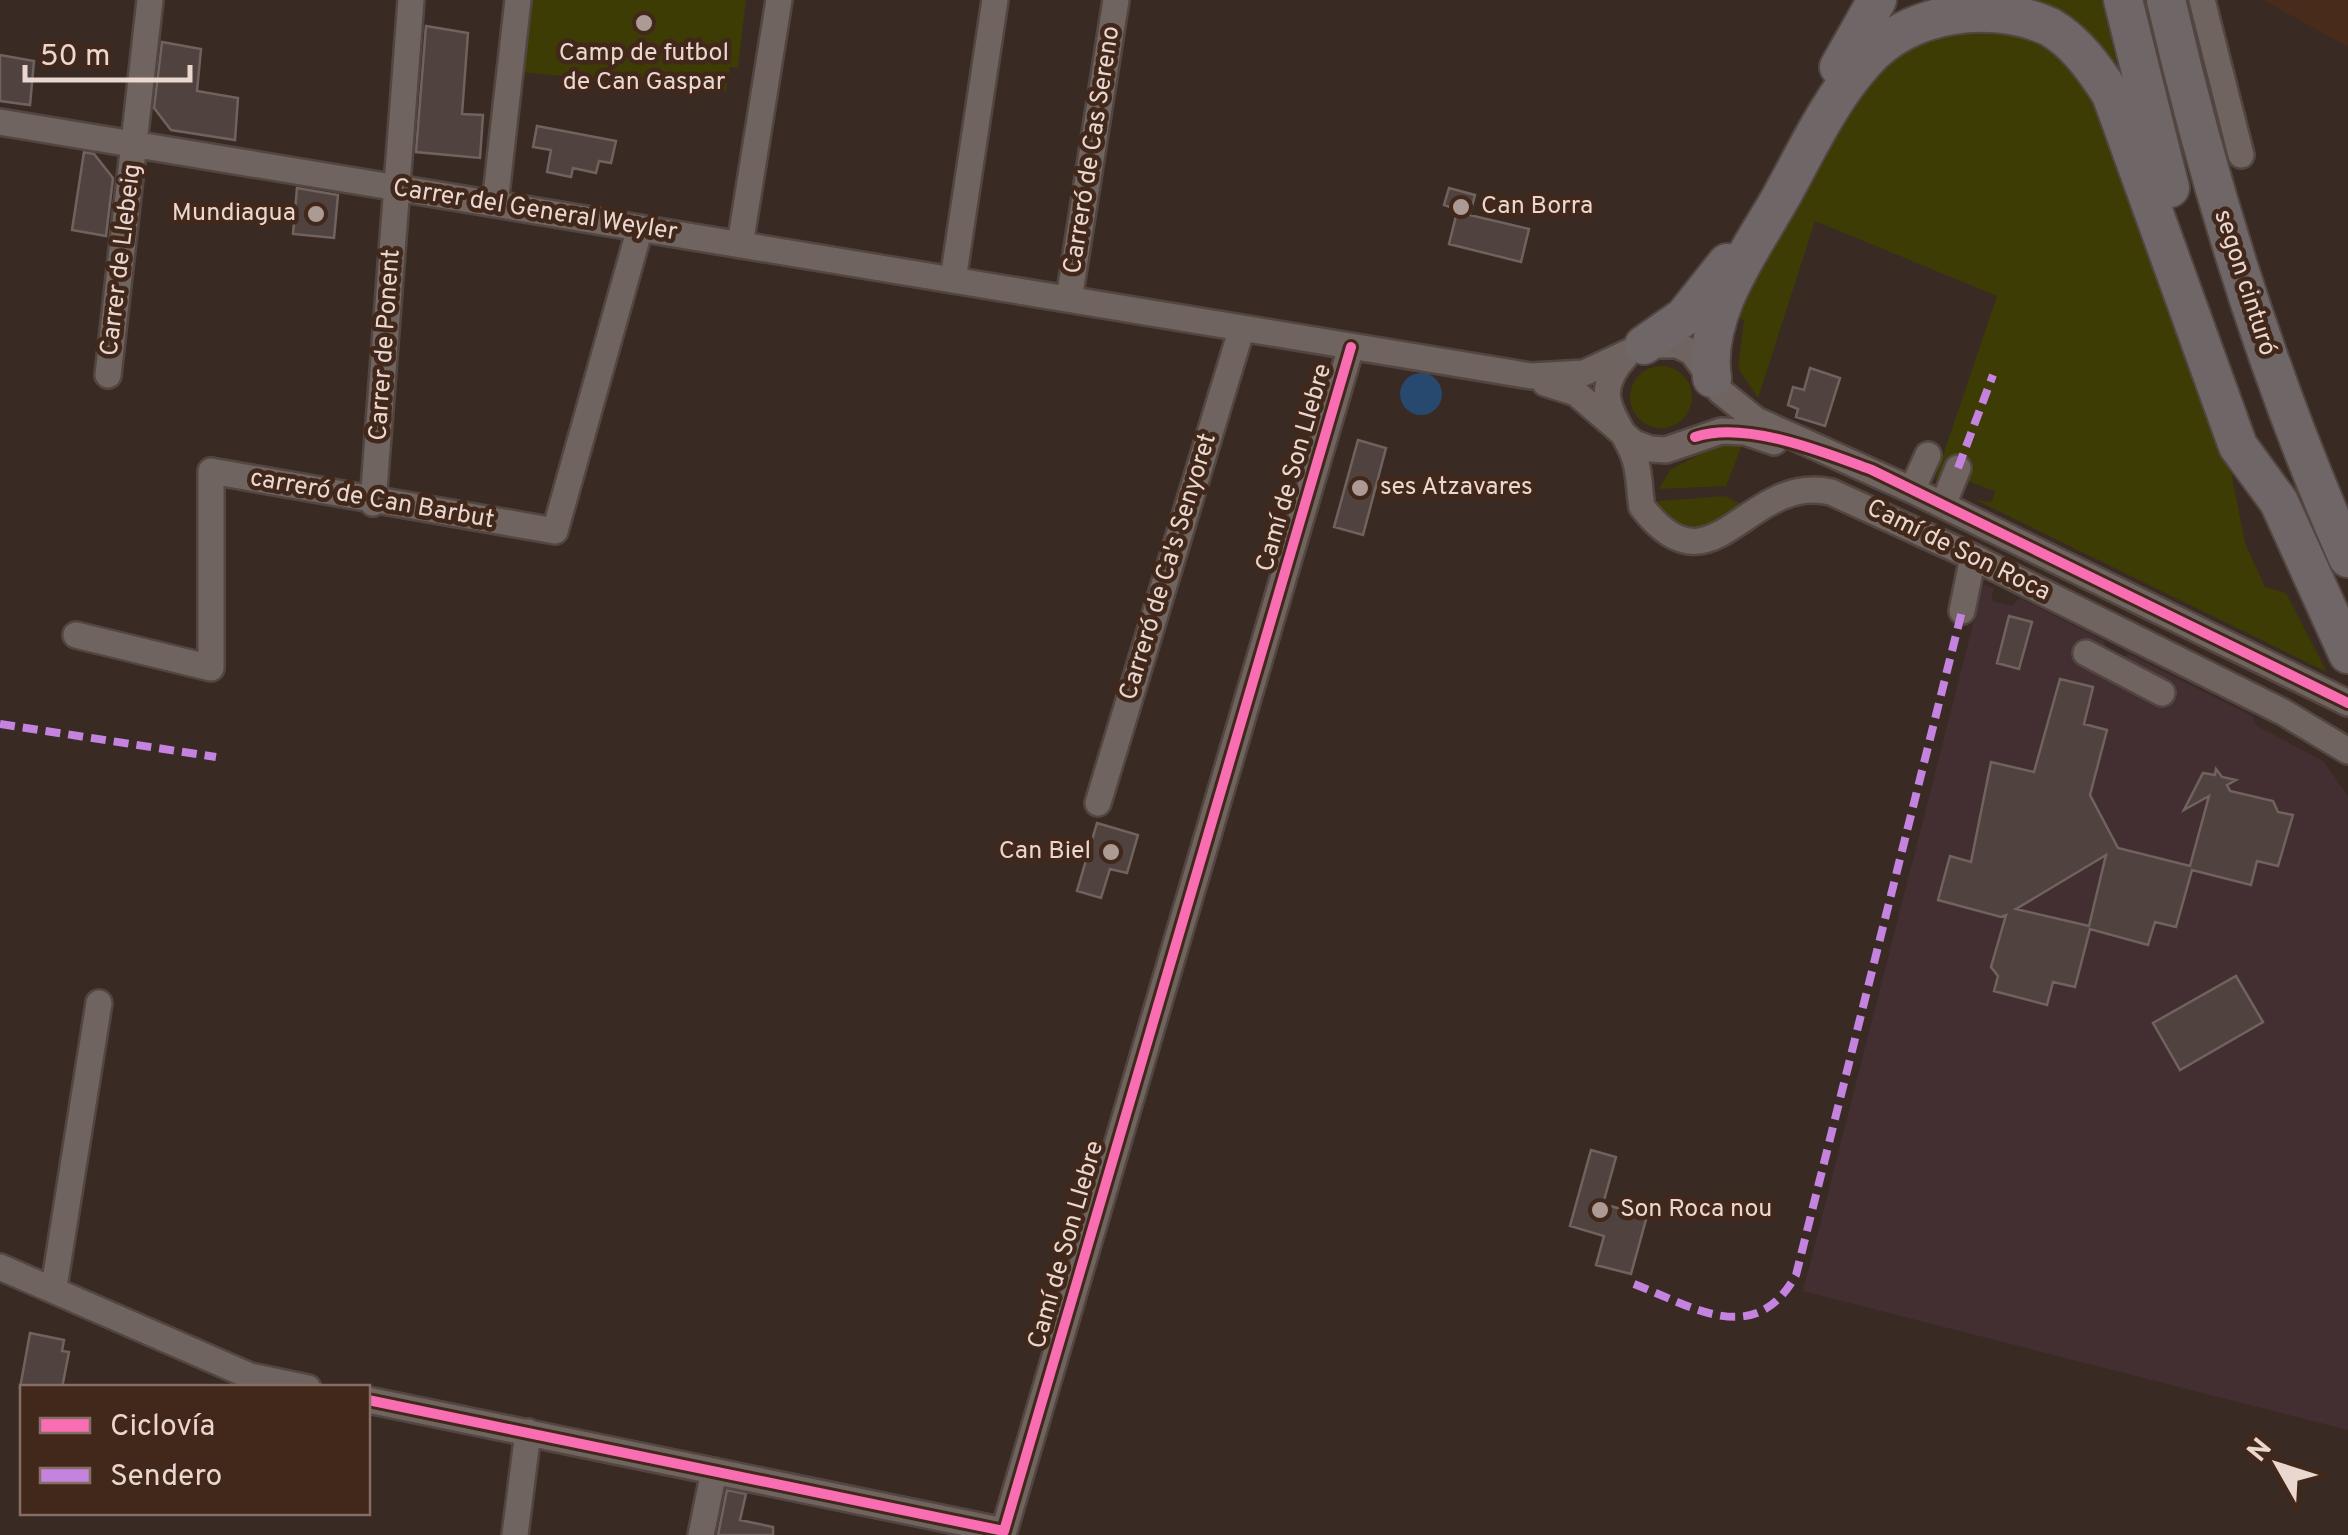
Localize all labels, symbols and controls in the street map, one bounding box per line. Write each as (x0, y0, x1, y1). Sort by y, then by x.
marker: Camp de futbol de Can Gaspar (633, 12, 655, 34)
scale bar (25, 20, 190, 82)
street label: Carreró de Cas Sereno (1058, 24, 1128, 276)
place label: Camp de futbol de Can Gaspar (559, 38, 729, 99)
text: 50 m (40, 39, 110, 76)
street label: Carrer de Llebeig (94, 162, 150, 358)
street label: Carrer del General Weyler (390, 173, 680, 249)
place label: Can Borra (1481, 191, 1593, 223)
marker: Can Borra (1450, 196, 1472, 218)
place label: Mundiagua (172, 198, 296, 230)
marker: Mundiagua (305, 203, 327, 225)
street label: segon cinturó (2205, 206, 2283, 360)
street label: Carrer de Ponent (363, 248, 409, 442)
street label: Camí de Son Llebre (1250, 360, 1340, 576)
street label: Carreró de Ca's Senyoret (1113, 430, 1225, 704)
street label: carreró de Can Barbut (247, 463, 497, 537)
place label: ses Atzavares (1380, 472, 1533, 504)
marker: ses Atzavares (1349, 477, 1371, 499)
street label: Camí de Son Roca (1861, 493, 2055, 609)
place label: Can Biel (999, 836, 1091, 868)
marker: Can Biel (1100, 841, 1122, 863)
street label: Camí de Son Llebre (1022, 1137, 1112, 1353)
place label: Son Roca nou (1620, 1194, 1772, 1226)
marker: Son Roca nou (1589, 1199, 1611, 1221)
legend (20, 1385, 370, 1515)
text: Ciclovía (110, 1409, 215, 1446)
north arrow (2228, 1415, 2328, 1515)
text: N (2241, 1432, 2281, 1470)
text: Sendero (110, 1459, 222, 1496)

